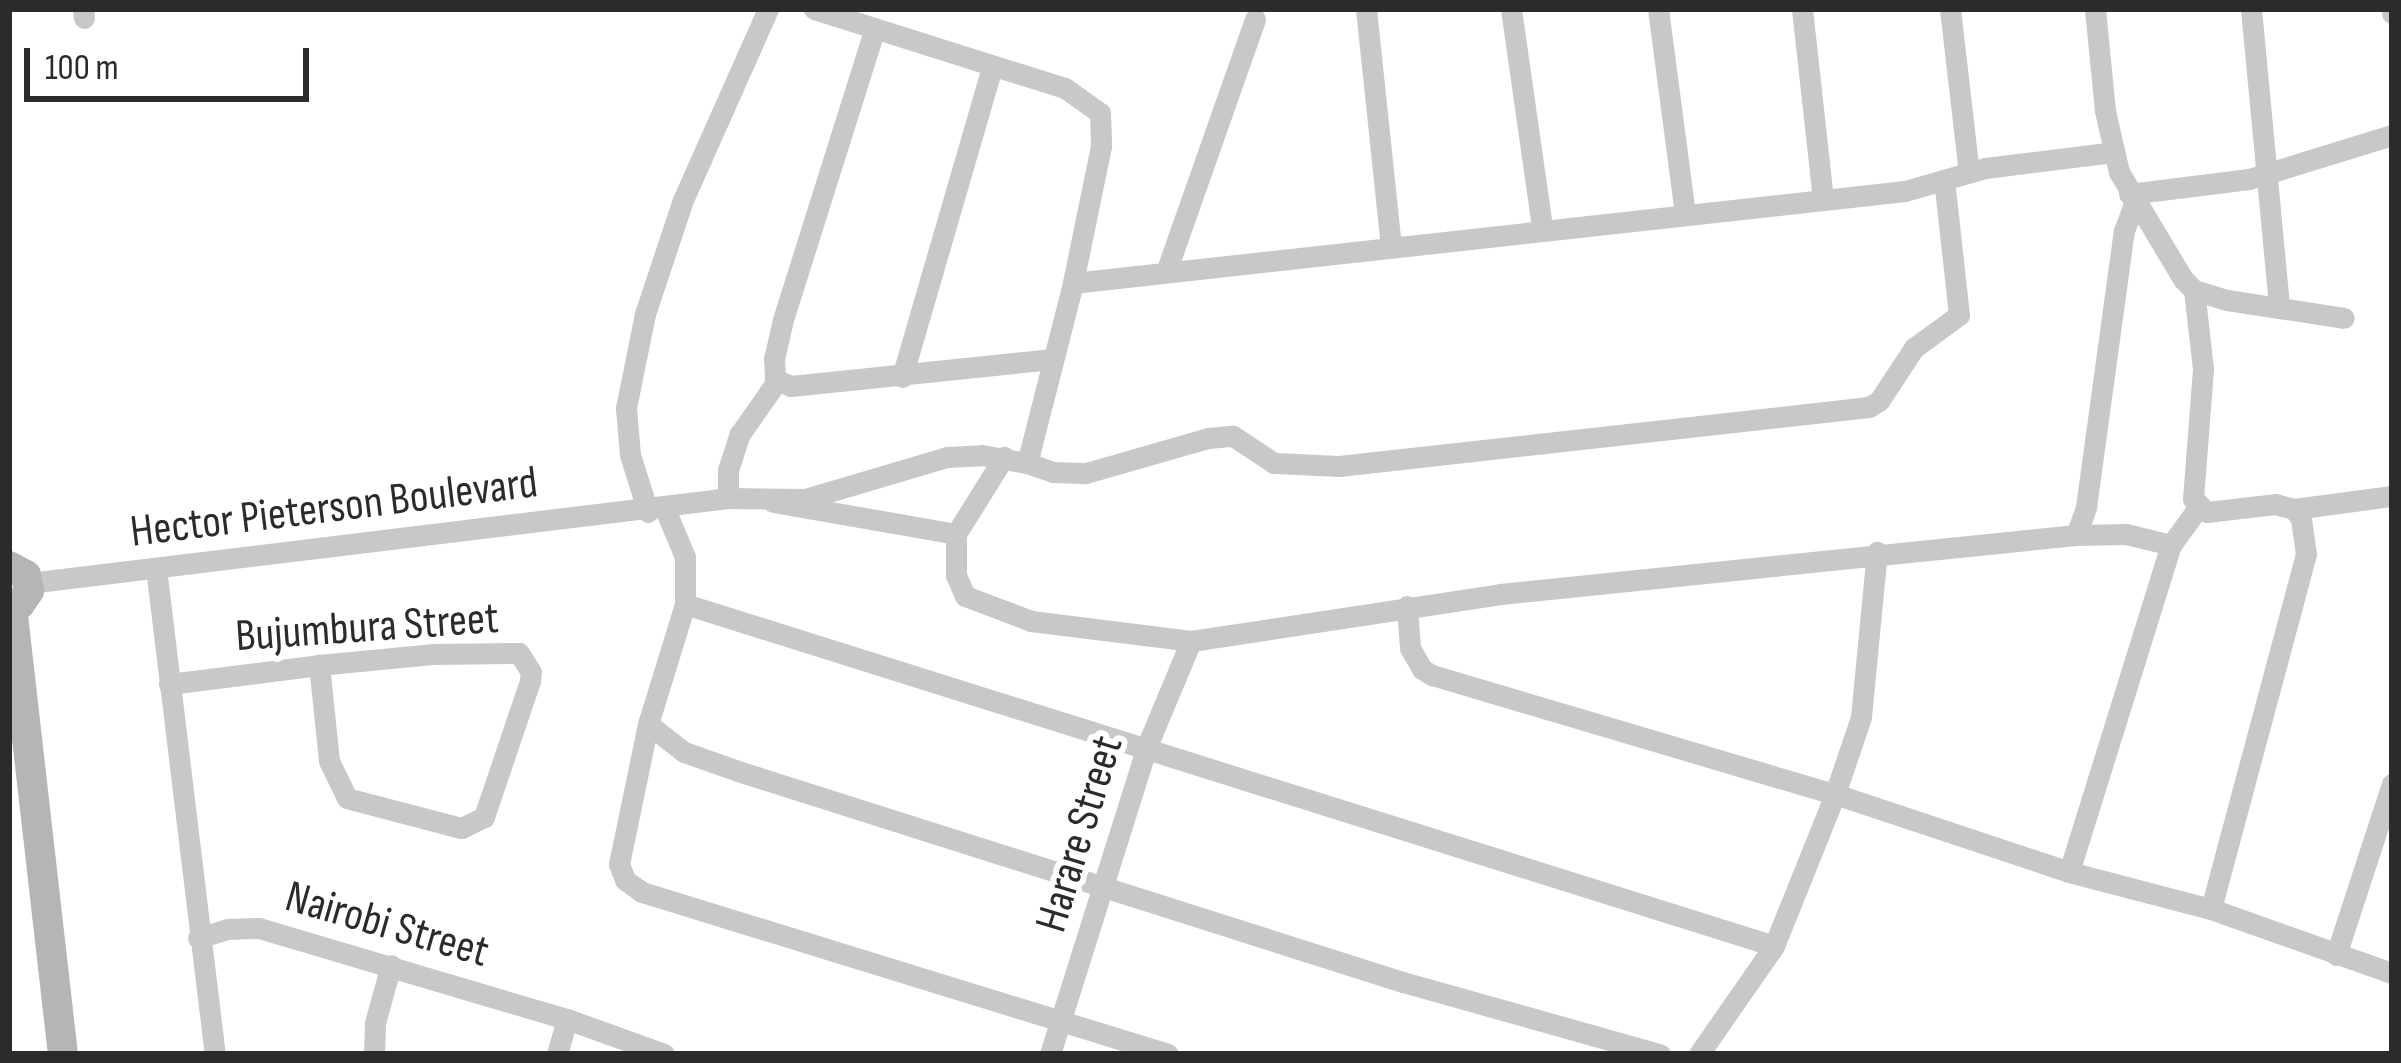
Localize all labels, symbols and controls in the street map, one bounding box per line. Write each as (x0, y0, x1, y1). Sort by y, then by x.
scale bar (30, 24, 315, 98)
text: 100 m (45, 47, 119, 90)
street label: Hector Pieterson Boulevard (127, 456, 541, 560)
street label: Bujumbura Street (234, 592, 500, 664)
street label: Harare Street (1025, 729, 1135, 939)
street label: Nairobi Street (279, 870, 495, 980)

